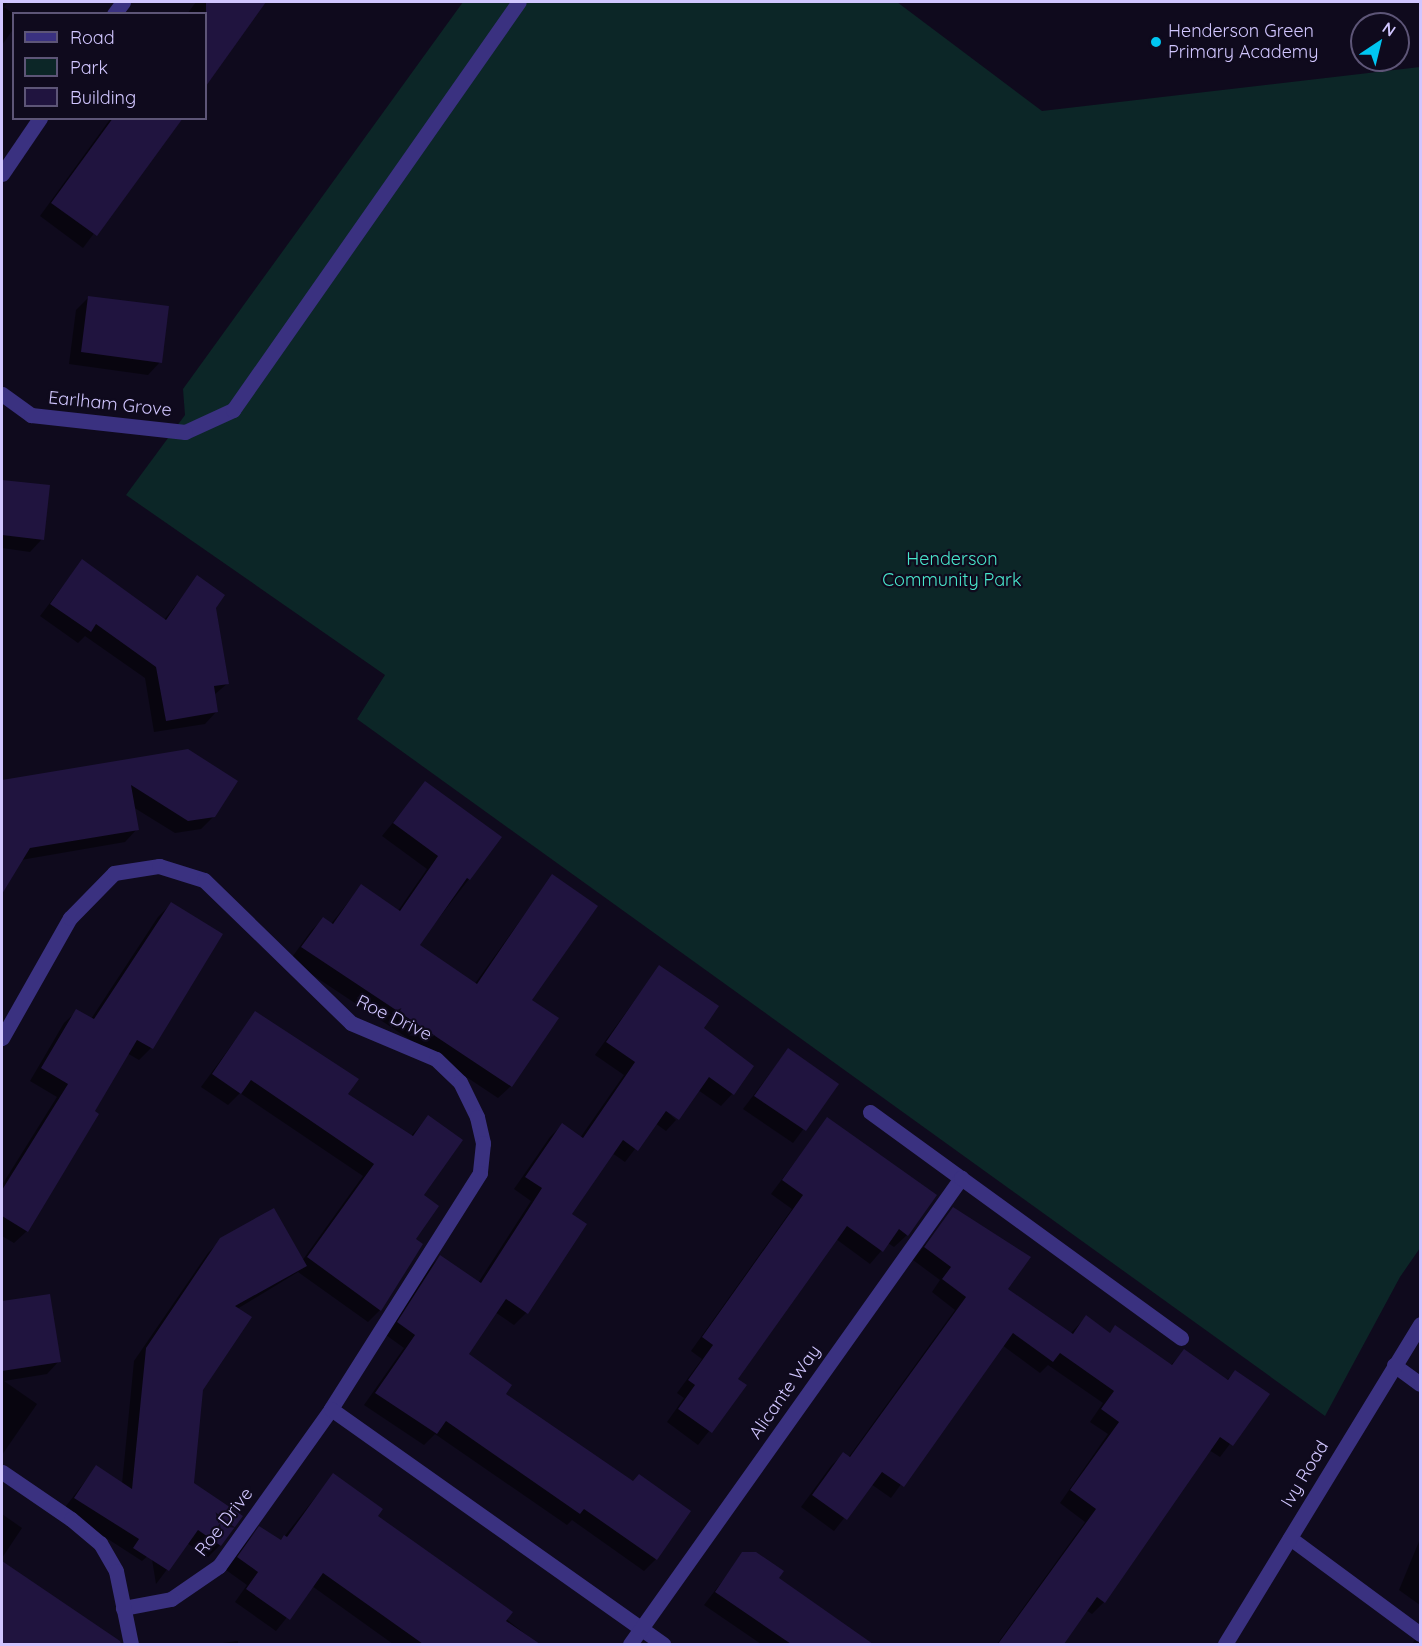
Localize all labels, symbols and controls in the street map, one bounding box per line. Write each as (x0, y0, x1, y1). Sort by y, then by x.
legend (12, 12, 207, 120)
north arrow (1350, 12, 1410, 72)
text: N (1379, 17, 1400, 40)
place label: Henderson Green Primary Academy (1168, 21, 1318, 63)
text: Road (70, 26, 115, 49)
marker: Henderson Green Primary Academy (1149, 35, 1163, 49)
text: Park (70, 56, 108, 79)
text: Building (70, 86, 136, 109)
street label: Earlham Grove (47, 387, 173, 421)
park label: Henderson Community Park (882, 549, 1022, 592)
street label: Roe Drive (353, 990, 435, 1046)
street label: Alicante Way (745, 1341, 825, 1443)
street label: Ivy Road (1277, 1437, 1333, 1511)
street label: Roe Drive (190, 1483, 258, 1561)

